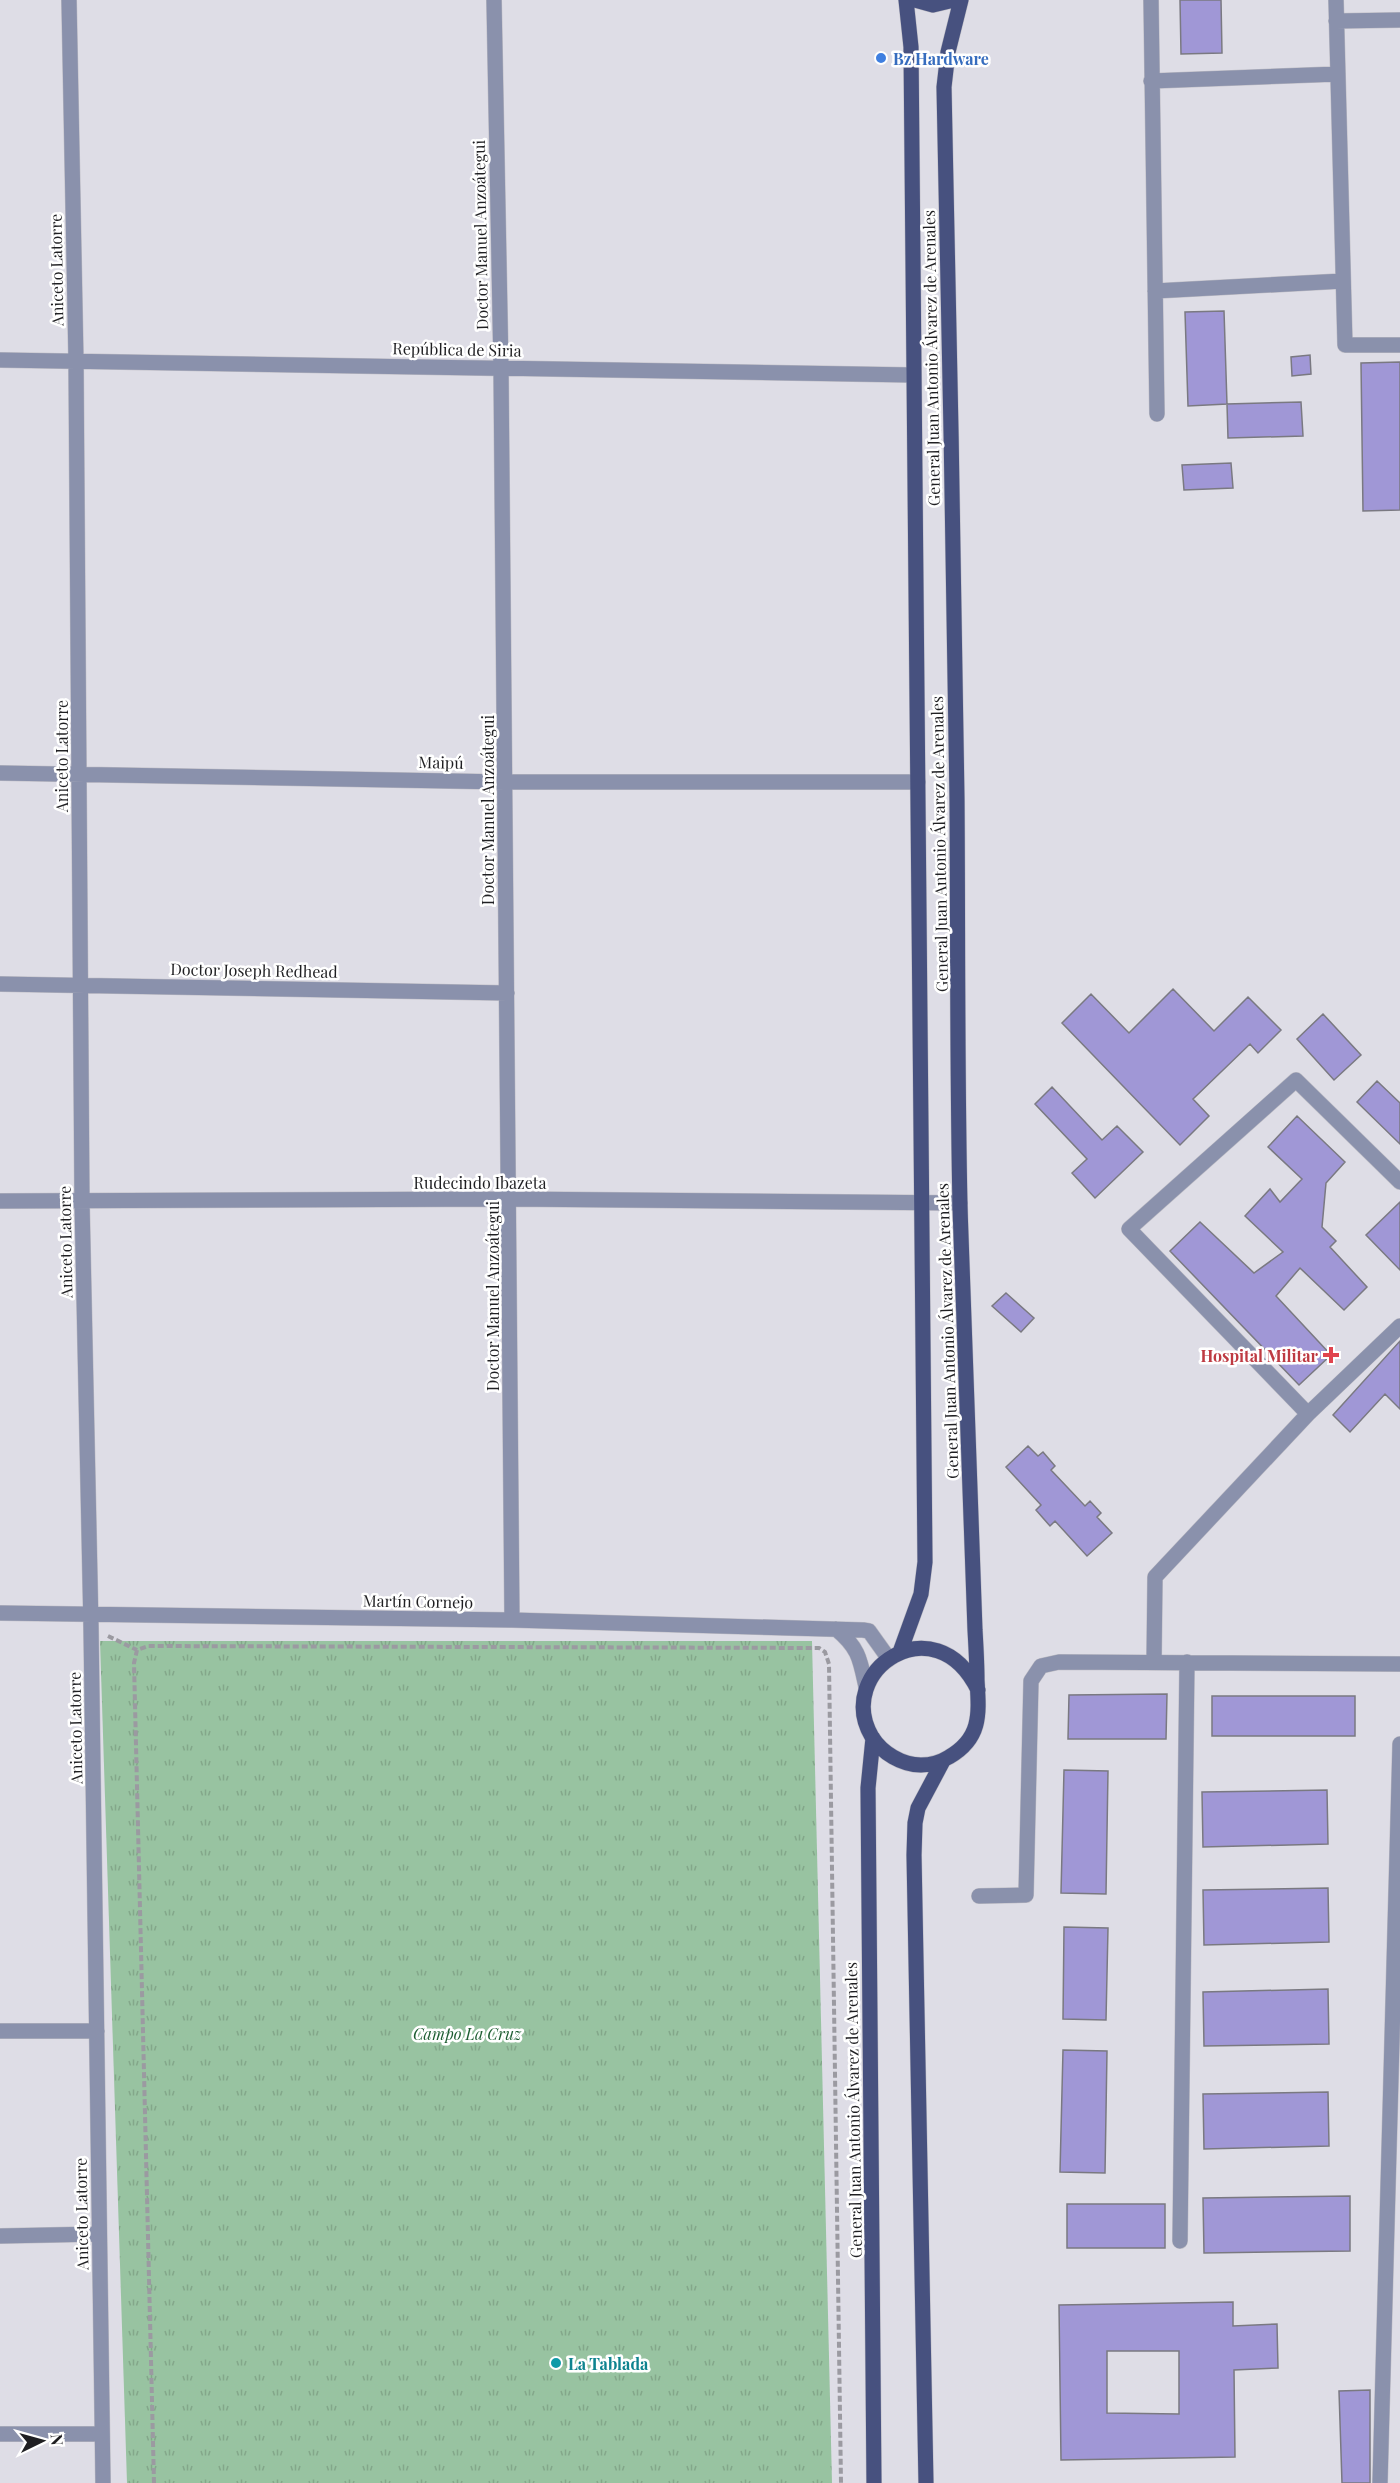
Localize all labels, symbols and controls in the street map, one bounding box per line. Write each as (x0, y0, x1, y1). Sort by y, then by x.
place label: Bz Hardware (893, 48, 989, 69)
marker: Bz Hardware (874, 51, 888, 65)
street label: Doctor Manuel Anzoátegui (468, 139, 492, 330)
street label: General Juan Antonio Álvarez de Arenales (918, 210, 944, 506)
street label: Aniceto Latorre (45, 214, 67, 327)
street label: República de Siria (392, 337, 522, 361)
street label: General Juan Antonio Álvarez de Arenales (926, 696, 952, 992)
street label: Aniceto Latorre (51, 700, 72, 813)
street label: Doctor Manuel Anzoátegui (477, 715, 498, 905)
street label: Maipú (418, 751, 464, 773)
street label: Doctor Joseph Redhead (170, 958, 338, 982)
street label: Rudecindo Ibazeta (414, 1172, 546, 1193)
street label: General Juan Antonio Álvarez de Arenales (931, 1183, 963, 1479)
street label: Aniceto Latorre (54, 1186, 76, 1299)
street label: Doctor Manuel Anzoátegui (482, 1201, 503, 1391)
place label: Hospital Militar (1201, 1345, 1319, 1366)
marker: Hospital Militar (1322, 1346, 1340, 1364)
street label: Martín Cornejo (363, 1590, 474, 1612)
street label: Aniceto Latorre (64, 1672, 86, 1785)
street label: General Juan Antonio Álvarez de Arenales (840, 1962, 866, 2258)
park label: Campo La Cruz (413, 2023, 522, 2044)
street label: Aniceto Latorre (70, 2158, 92, 2271)
place label: La Tablada (568, 2353, 649, 2374)
marker: La Tablada (549, 2356, 563, 2370)
north arrow (12, 2411, 72, 2471)
text: N (46, 2433, 68, 2447)

